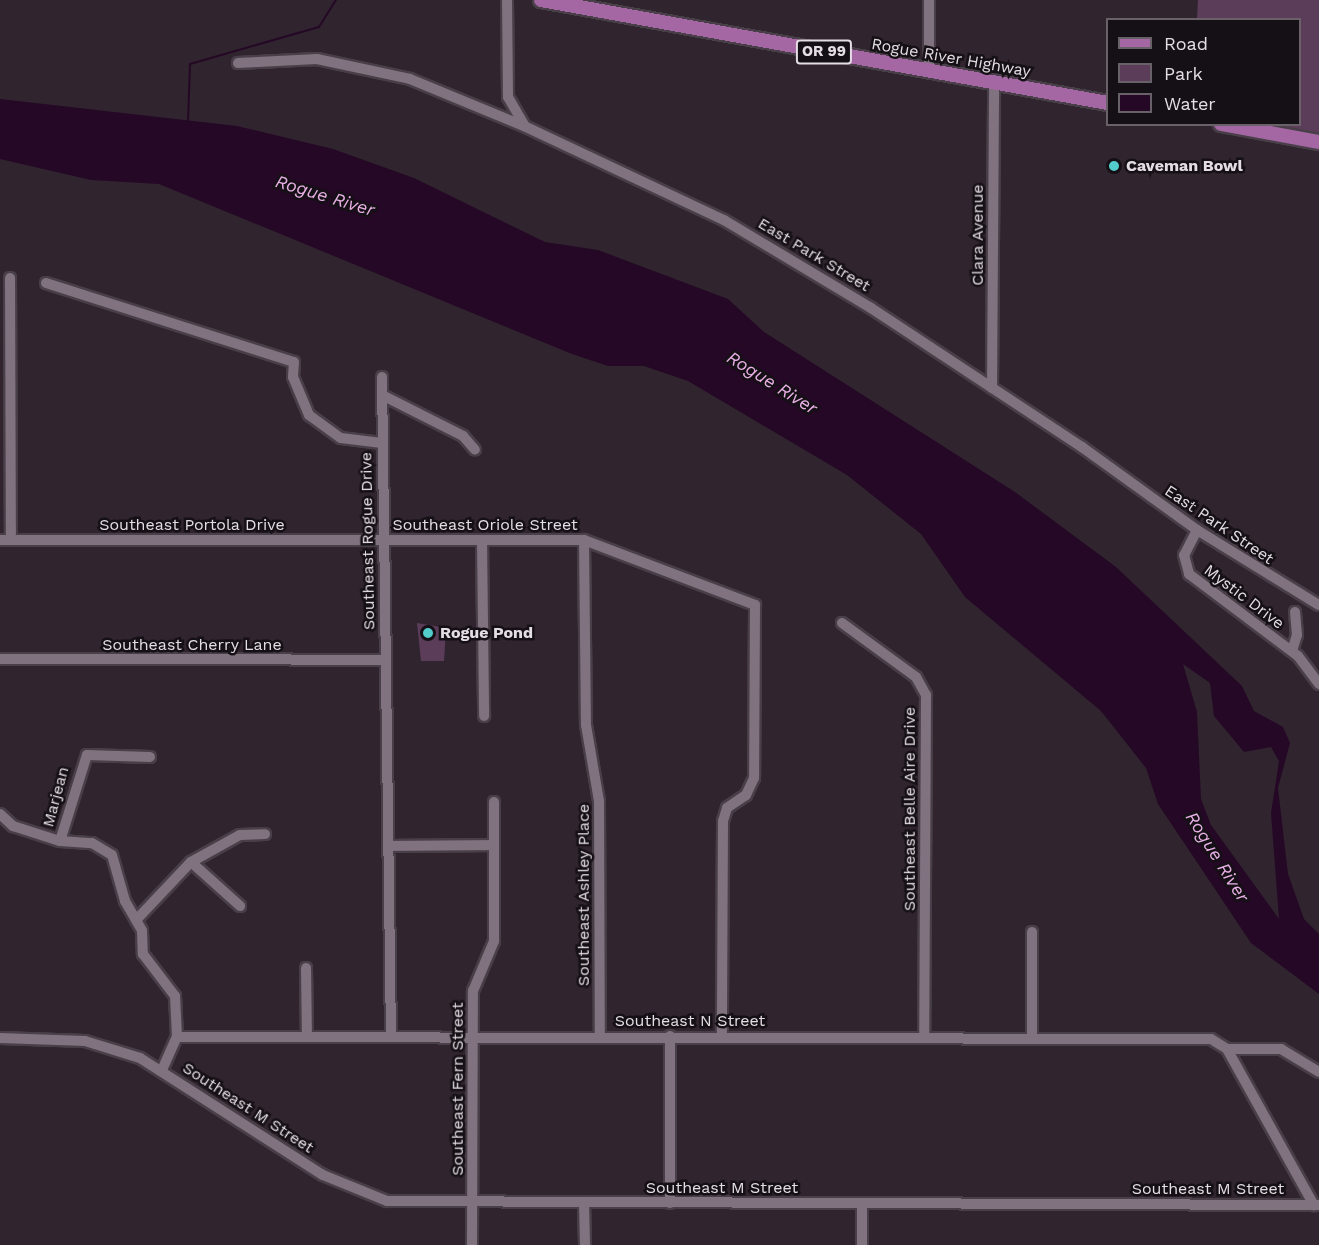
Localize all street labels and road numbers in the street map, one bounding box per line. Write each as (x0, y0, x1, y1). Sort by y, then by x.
street label: Rogue River Highway (870, 35, 1032, 81)
road number: OR 99 (796, 40, 852, 64)
street label: Clara Avenue (968, 184, 988, 286)
street label: East Park Street (754, 214, 874, 296)
street label: Southeast Rogue Drive (357, 452, 379, 630)
street label: East Park Street (1161, 481, 1277, 569)
street label: Southeast Portola Drive (99, 515, 285, 535)
street label: Southeast Oriole Street (392, 515, 578, 535)
street label: Mystic Drive (1200, 561, 1288, 633)
street label: Southeast Cherry Lane (102, 635, 282, 655)
street label: Southeast Belle Aire Drive (900, 707, 920, 911)
street label: Marjean (39, 765, 73, 829)
street label: Southeast Ashley Place (574, 803, 594, 987)
street label: Southeast Fern Street (448, 1002, 468, 1176)
street label: Southeast N Street (615, 1011, 765, 1031)
street label: Southeast M Street (179, 1058, 317, 1158)
street label: Southeast M Street (646, 1178, 798, 1198)
street label: Southeast M Street (1132, 1179, 1284, 1199)

